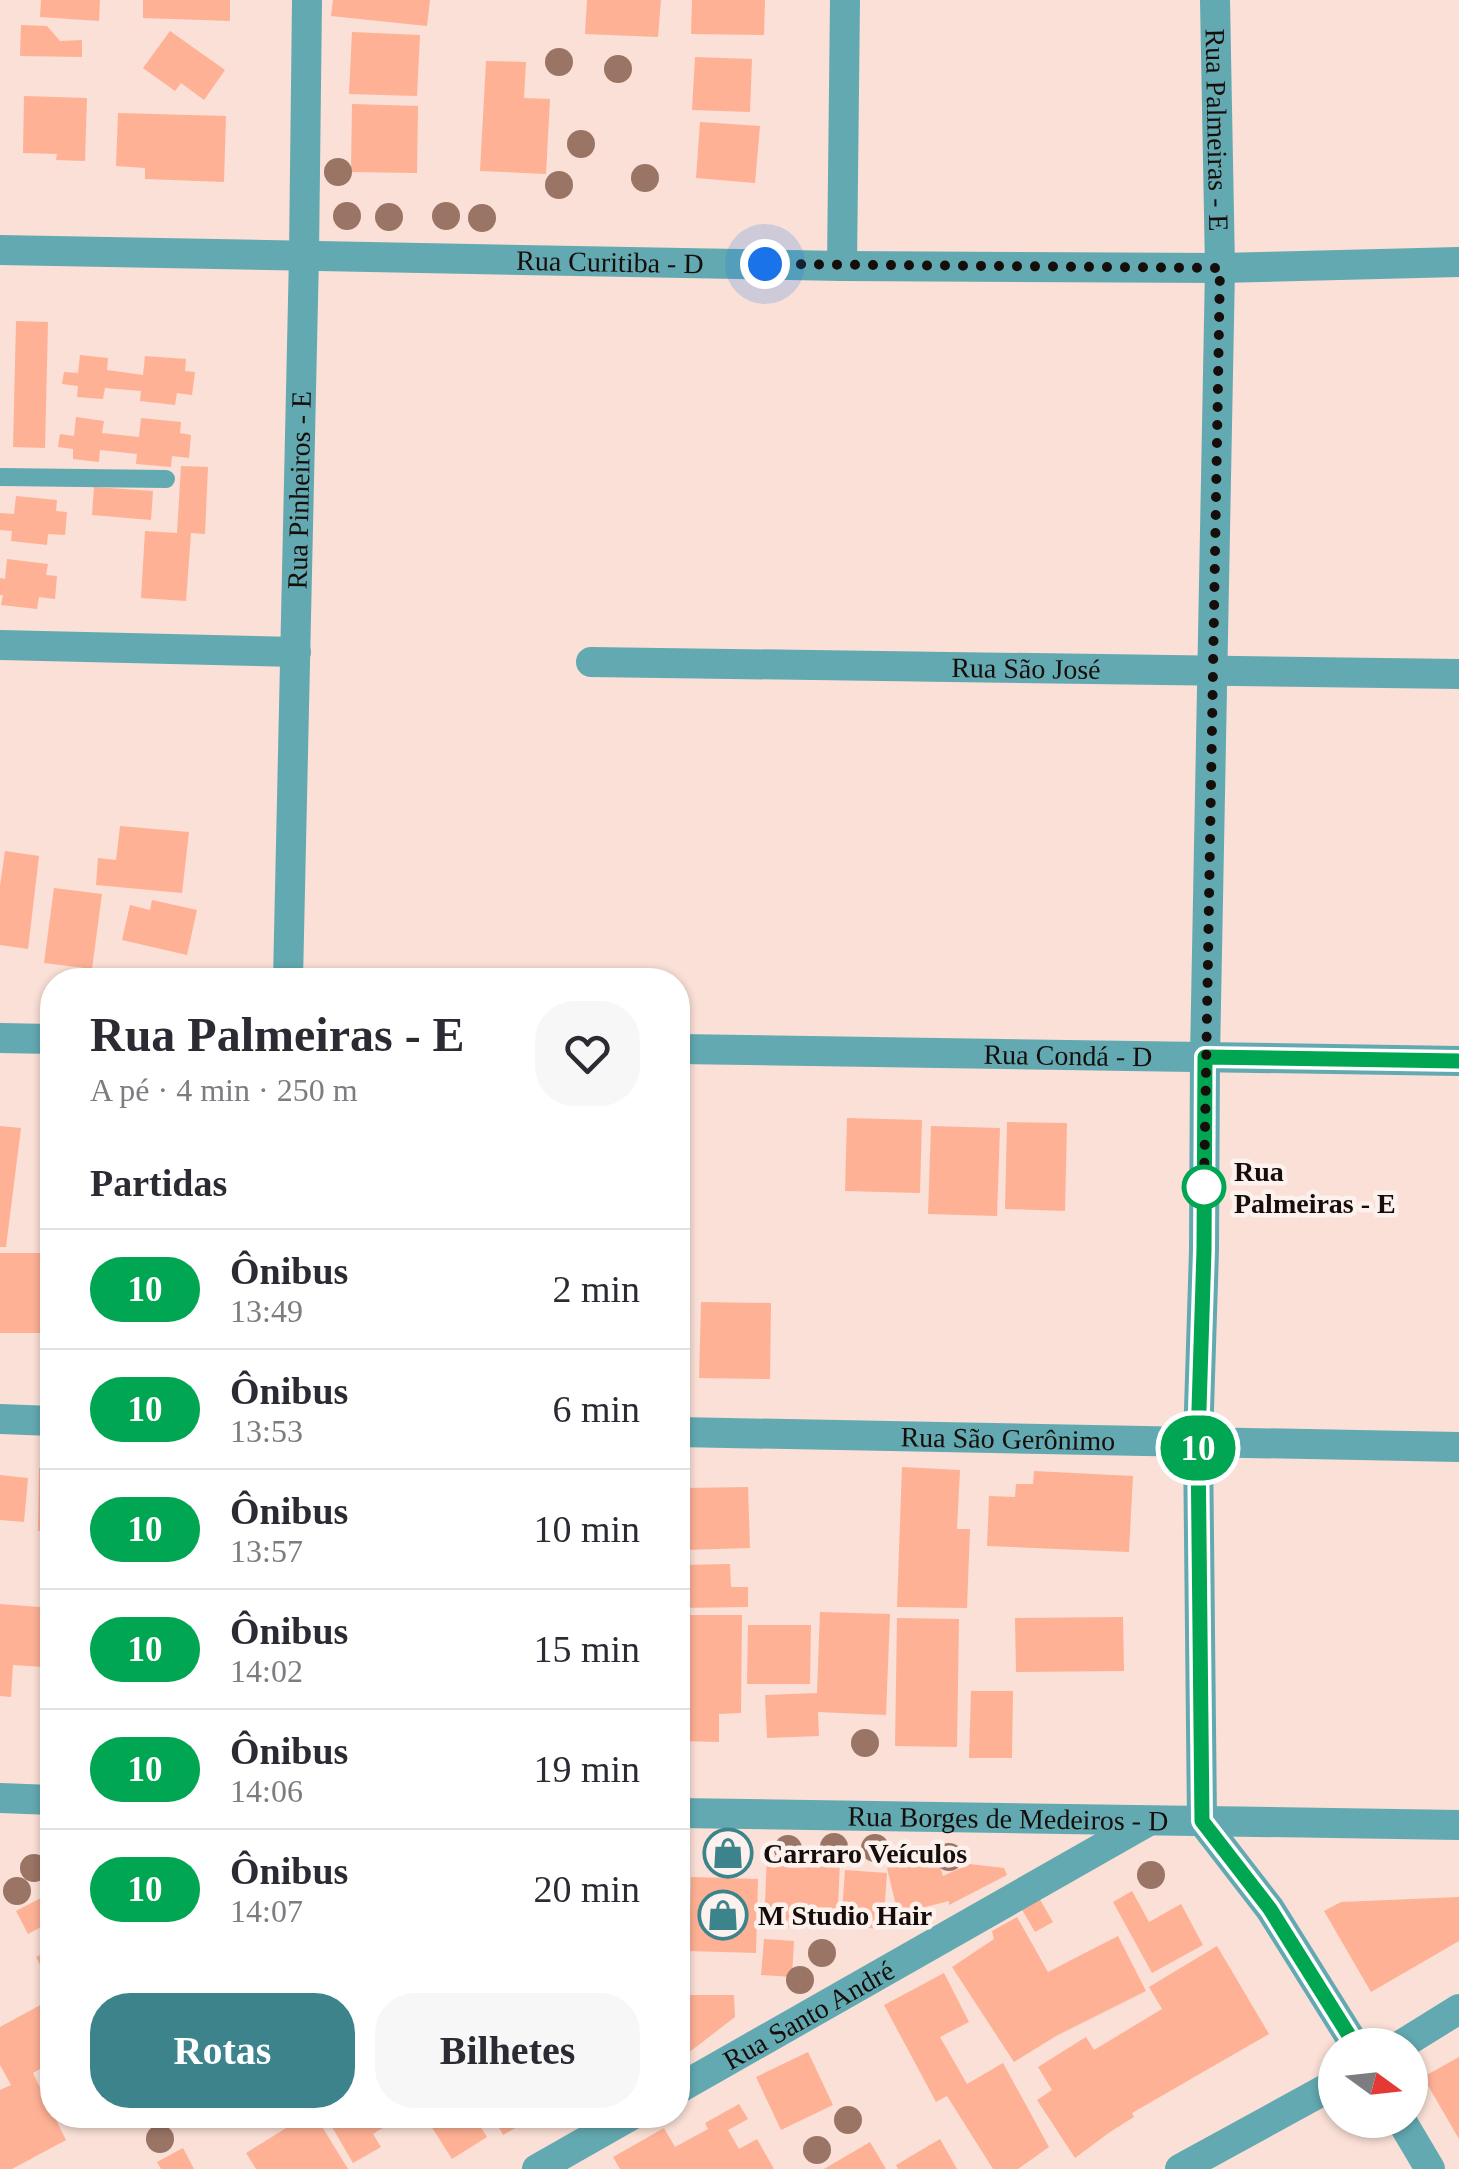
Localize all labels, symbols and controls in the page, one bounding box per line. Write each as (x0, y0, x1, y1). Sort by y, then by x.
street label: Rua Palmeiras - E (1200, 28, 1234, 232)
your location (740, 239, 790, 289)
street label: Rua Curitiba - D (516, 245, 704, 279)
street label: Rua Pinheiros - E (282, 391, 317, 590)
street label: Rua São José (951, 652, 1101, 685)
button: heart (535, 1001, 640, 1106)
text: Rua Palmeiras - E (90, 1008, 465, 1061)
street label: Rua Condá - D (983, 1039, 1153, 1072)
text: A pé · 4 min · 250 m (90, 1072, 358, 1108)
place label: Rua Palmeiras - E (1234, 1156, 1396, 1219)
text: Partidas (90, 1162, 227, 1204)
marker: Rua Palmeiras - E (1183, 1166, 1225, 1208)
text: Ônibus (230, 1250, 348, 1292)
text: 2 min (552, 1268, 640, 1310)
text: 10 (128, 1270, 163, 1309)
text: 13:49 (230, 1293, 303, 1329)
text: Ônibus (230, 1370, 348, 1412)
text: 6 min (552, 1388, 640, 1430)
text: 10 (128, 1390, 163, 1429)
text: 13:53 (230, 1413, 303, 1449)
line badge: 10 (1153, 1416, 1243, 1480)
street label: Rua São Gerônimo (900, 1421, 1116, 1456)
text: 10 (1181, 1429, 1216, 1468)
text: Ônibus (230, 1490, 348, 1532)
text: 10 min (533, 1508, 640, 1550)
text: 10 (128, 1510, 163, 1549)
text: 13:57 (230, 1533, 303, 1569)
text: Ônibus (230, 1610, 348, 1652)
text: 15 min (533, 1628, 640, 1670)
text: 10 (128, 1630, 163, 1669)
text: 14:02 (230, 1653, 303, 1689)
text: Ônibus (230, 1730, 348, 1772)
text: 19 min (533, 1748, 640, 1790)
text: 10 (128, 1750, 163, 1789)
text: 14:06 (230, 1773, 303, 1809)
street label: Rua Borges de Medeiros - D (847, 1801, 1169, 1837)
shop icon: Carraro Veículos (702, 1827, 754, 1879)
place label: Carraro Veículos (763, 1838, 967, 1869)
text: Ônibus (230, 1850, 348, 1892)
text: 20 min (533, 1868, 640, 1910)
text: 10 (128, 1870, 163, 1909)
shop icon: M Studio Hair (697, 1889, 749, 1941)
text: 14:07 (230, 1893, 303, 1929)
place label: M Studio Hair (758, 1900, 932, 1931)
street label: Rua Santo André (718, 1954, 899, 2076)
button: Rotas (90, 1993, 355, 2108)
button: Bilhetes (375, 1993, 640, 2108)
north arrow (1318, 2028, 1428, 2138)
map controls (1318, 2028, 1428, 2138)

